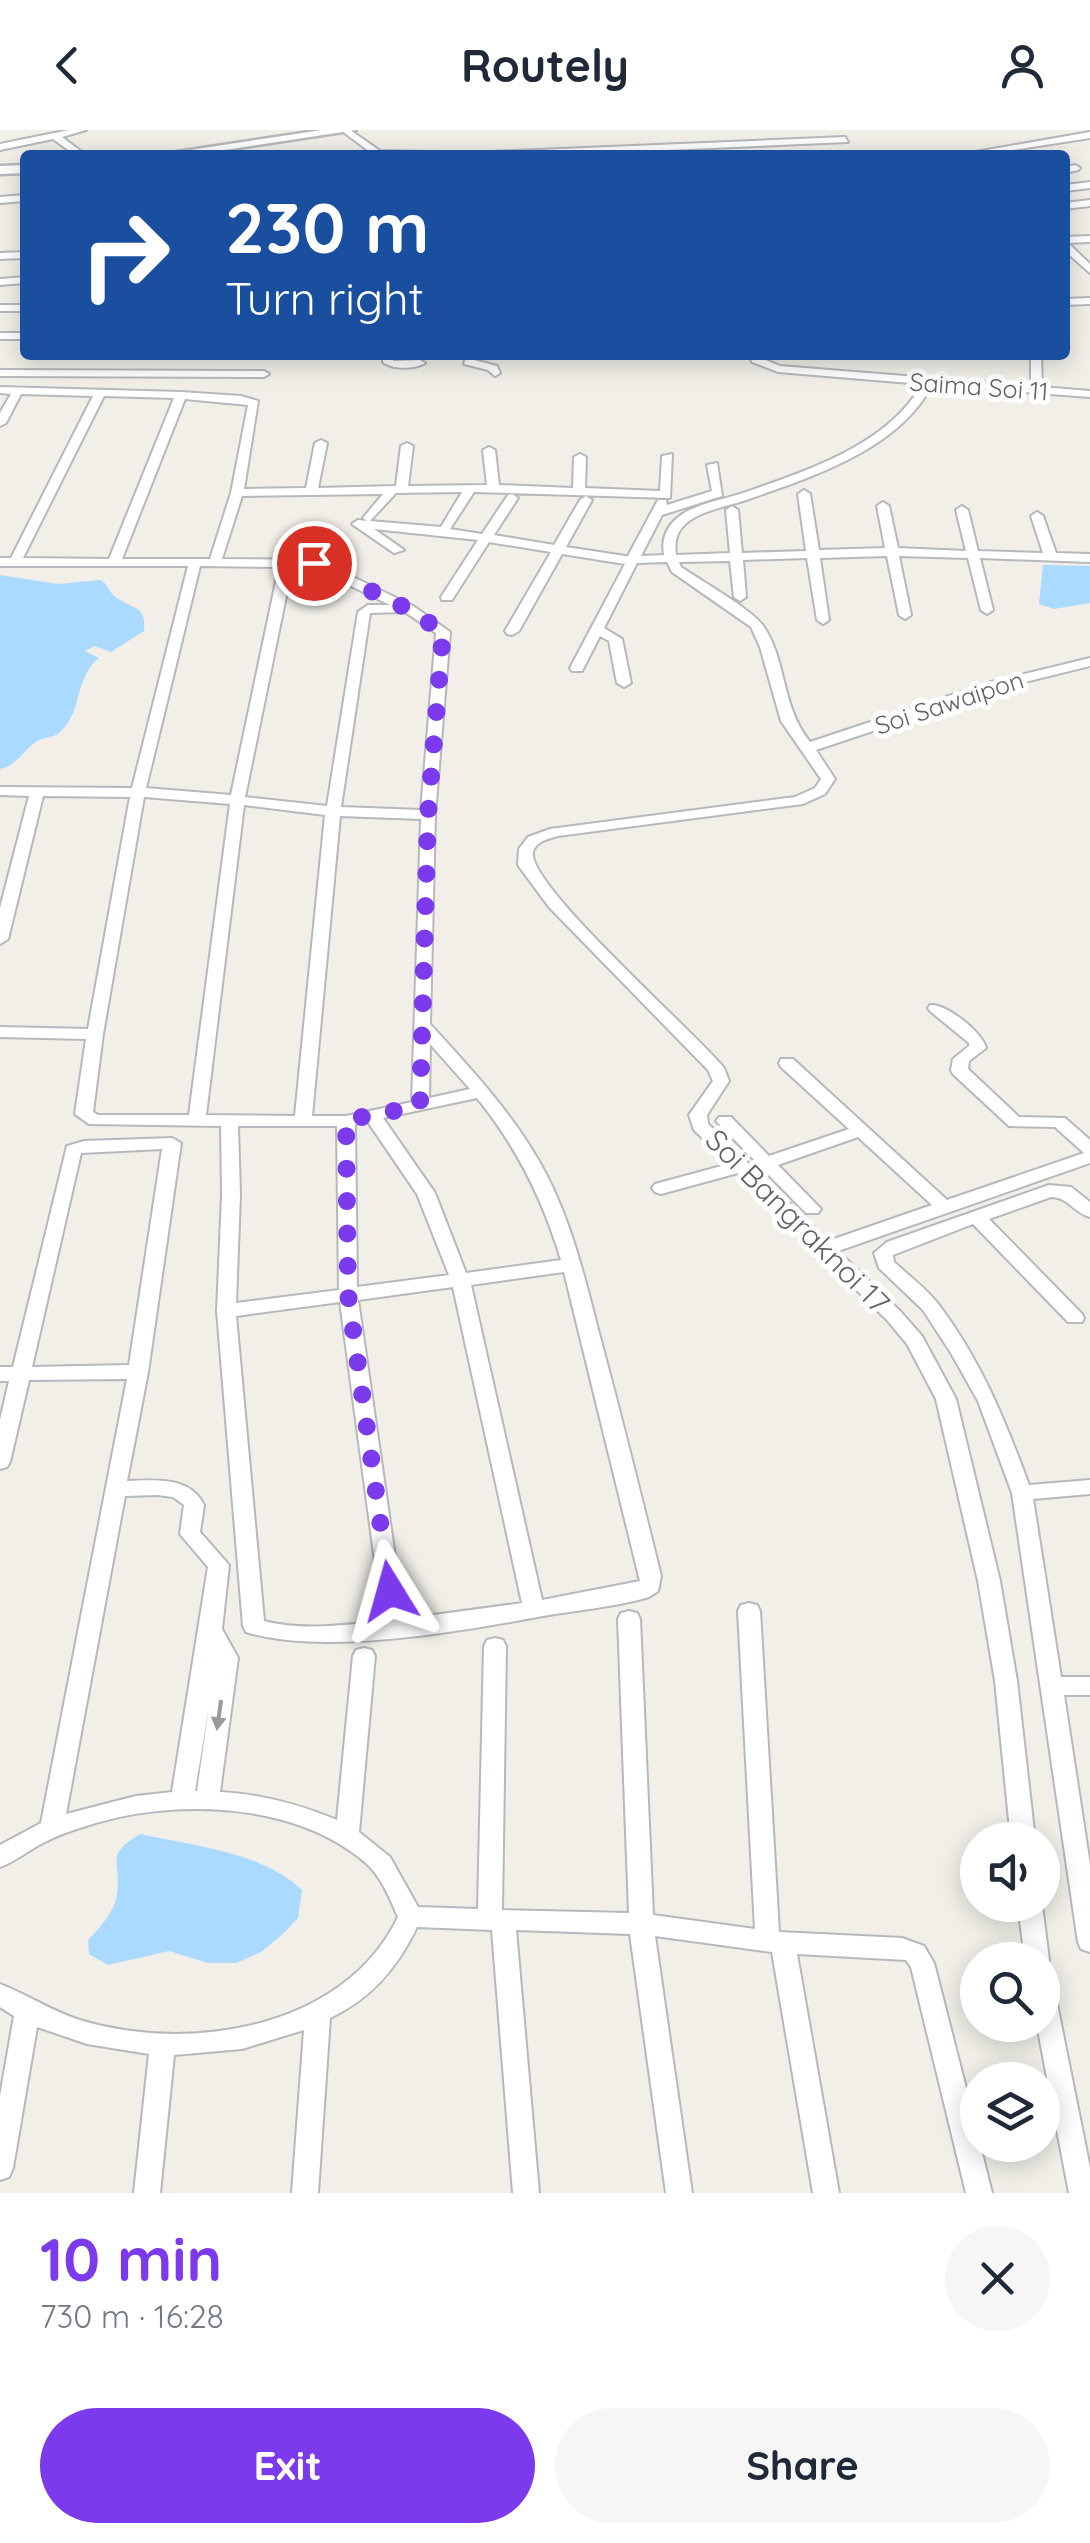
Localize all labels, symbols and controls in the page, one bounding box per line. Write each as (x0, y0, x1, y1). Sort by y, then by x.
text: Routely (461, 37, 629, 93)
icon: back (40, 38, 95, 93)
icon: person (995, 38, 1050, 93)
text: 230 m (225, 183, 430, 271)
icon: right (60, 190, 190, 320)
text: Turn right (225, 270, 424, 326)
street label: Saima Soi 11 (909, 366, 1049, 406)
pin (272, 521, 357, 606)
icon: arrive (287, 536, 342, 591)
street label: Soi Sawaipon (871, 663, 1027, 741)
street label: Soi Bangraknoi 17 (698, 1121, 898, 1321)
position arrow (338, 1539, 442, 1643)
one-way arrow (211, 1699, 227, 1731)
map controls (960, 1822, 1060, 2162)
button: sound (960, 1822, 1060, 1922)
button: search (960, 1942, 1060, 2042)
button: layers (960, 2062, 1060, 2162)
text: 10 min (40, 2221, 222, 2296)
button: close (945, 2226, 1050, 2331)
text: 730 m · 16:28 (40, 2296, 224, 2336)
button: Exit (40, 2408, 535, 2523)
button: Share (555, 2408, 1050, 2523)

